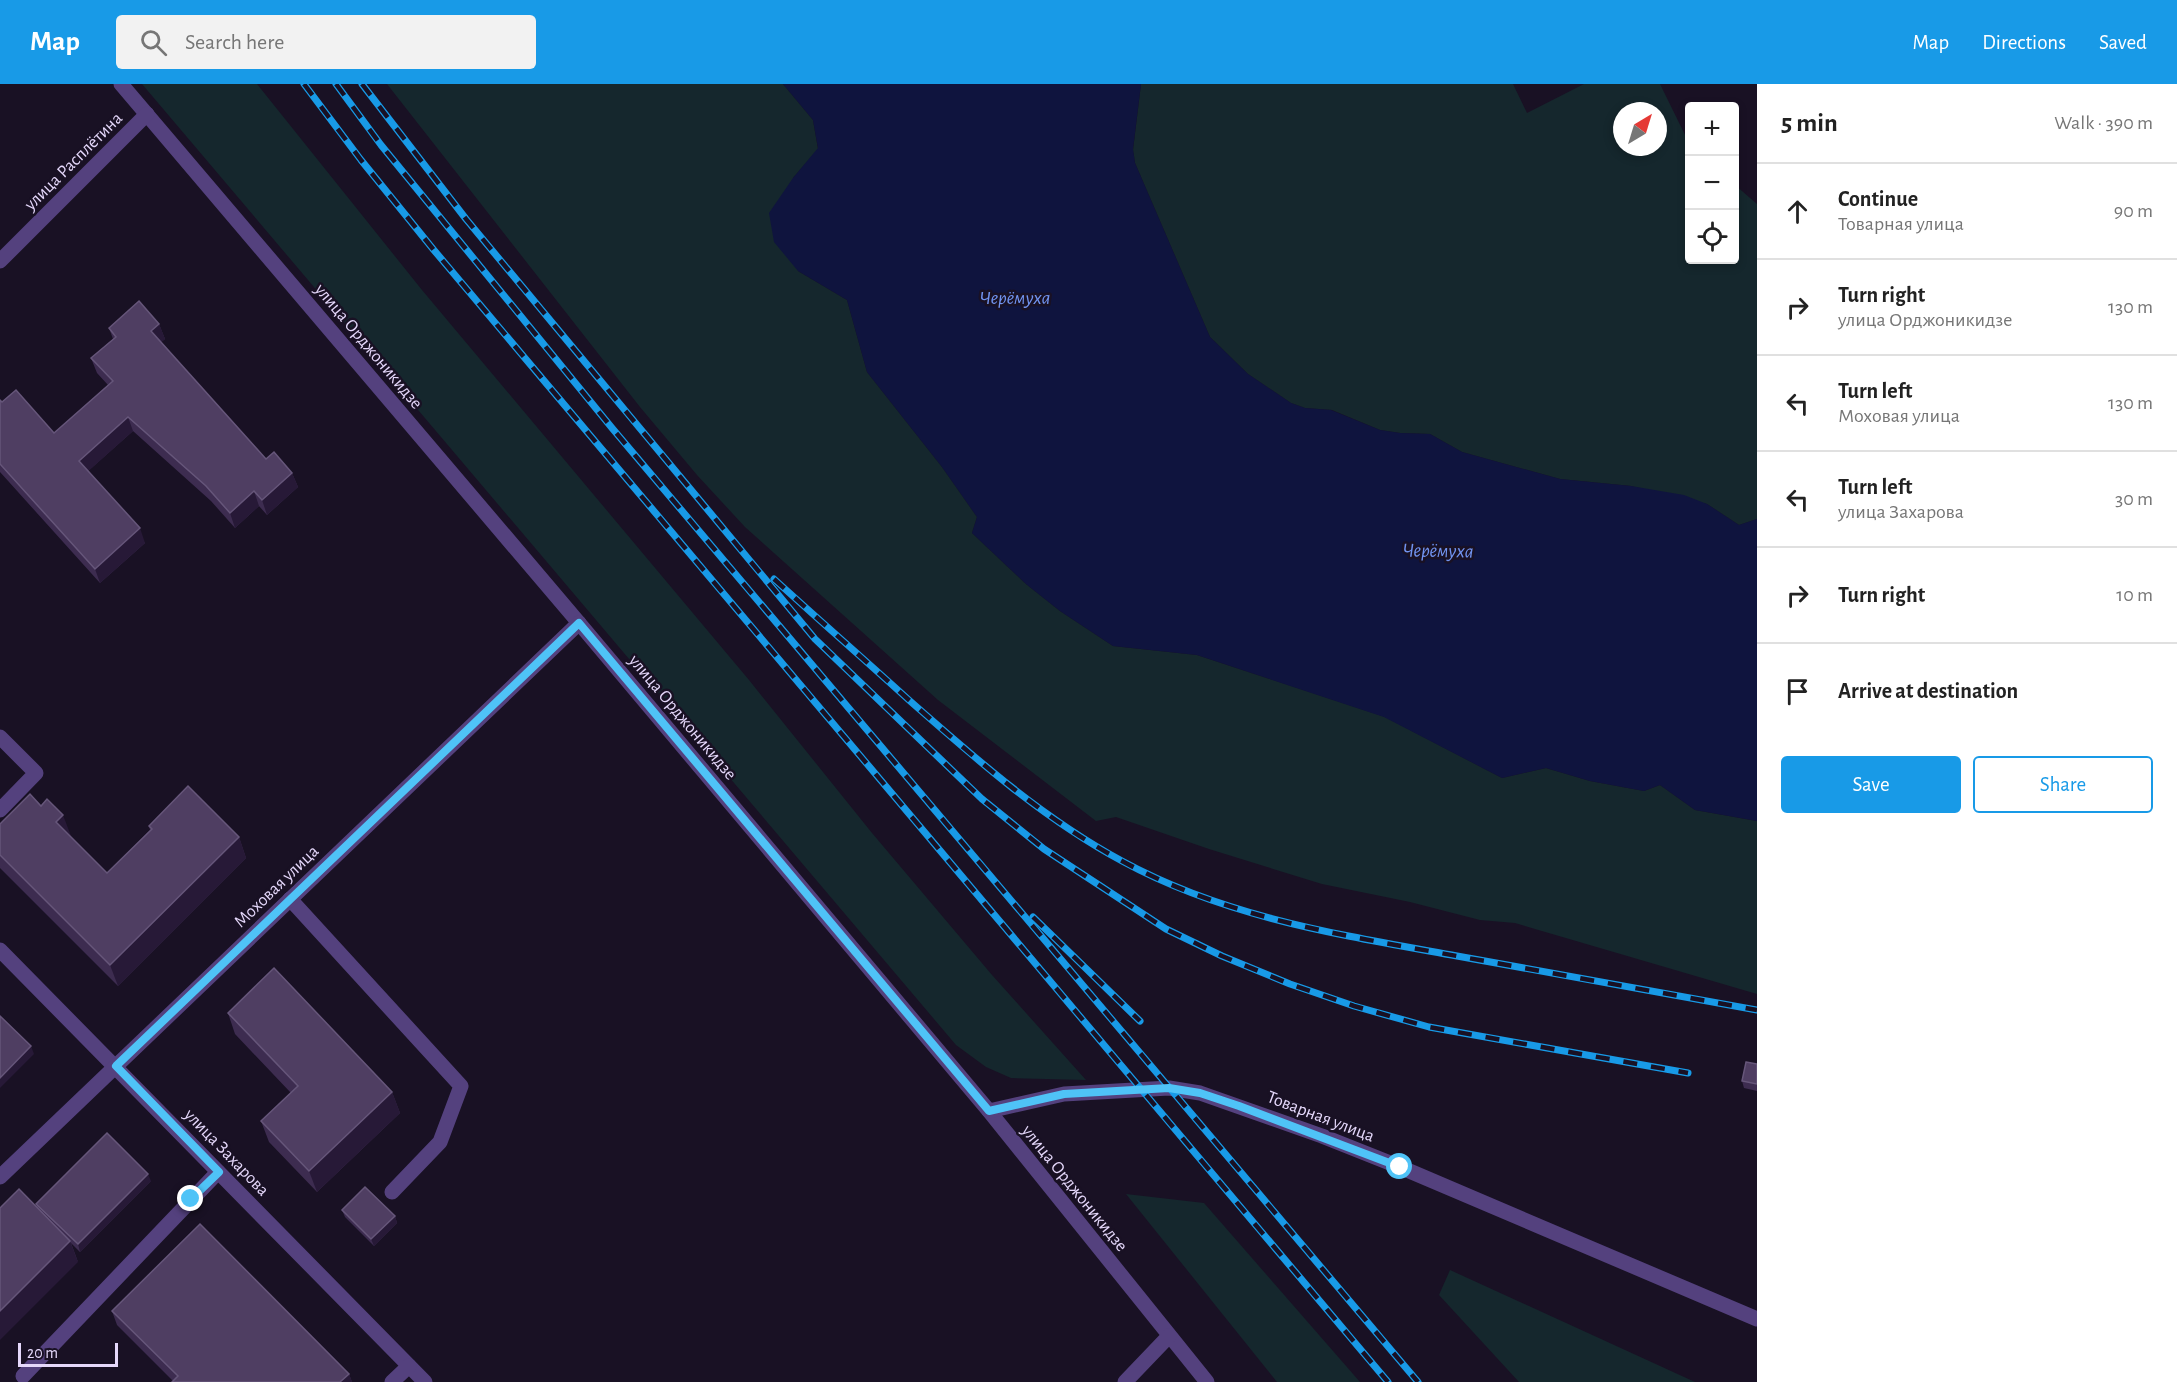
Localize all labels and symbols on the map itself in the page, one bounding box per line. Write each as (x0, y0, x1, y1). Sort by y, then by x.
north arrow (1613, 102, 1667, 156)
street label: улица Расплётина (21, 109, 126, 215)
street label: улица Орджоникидзе (310, 280, 426, 413)
water label: Черёмуха (980, 288, 1050, 308)
water label: Черёмуха (1402, 540, 1474, 562)
street label: улица Орджоникидзе (624, 651, 740, 784)
street label: Моховая улица (231, 842, 322, 931)
street label: Товарная улица (1265, 1088, 1377, 1146)
street label: улица Захарова (180, 1105, 272, 1200)
street label: улица Орджоникидзе (1017, 1121, 1131, 1255)
route start (1386, 1153, 1412, 1179)
route end (177, 1185, 203, 1211)
scale bar (18, 1340, 118, 1368)

